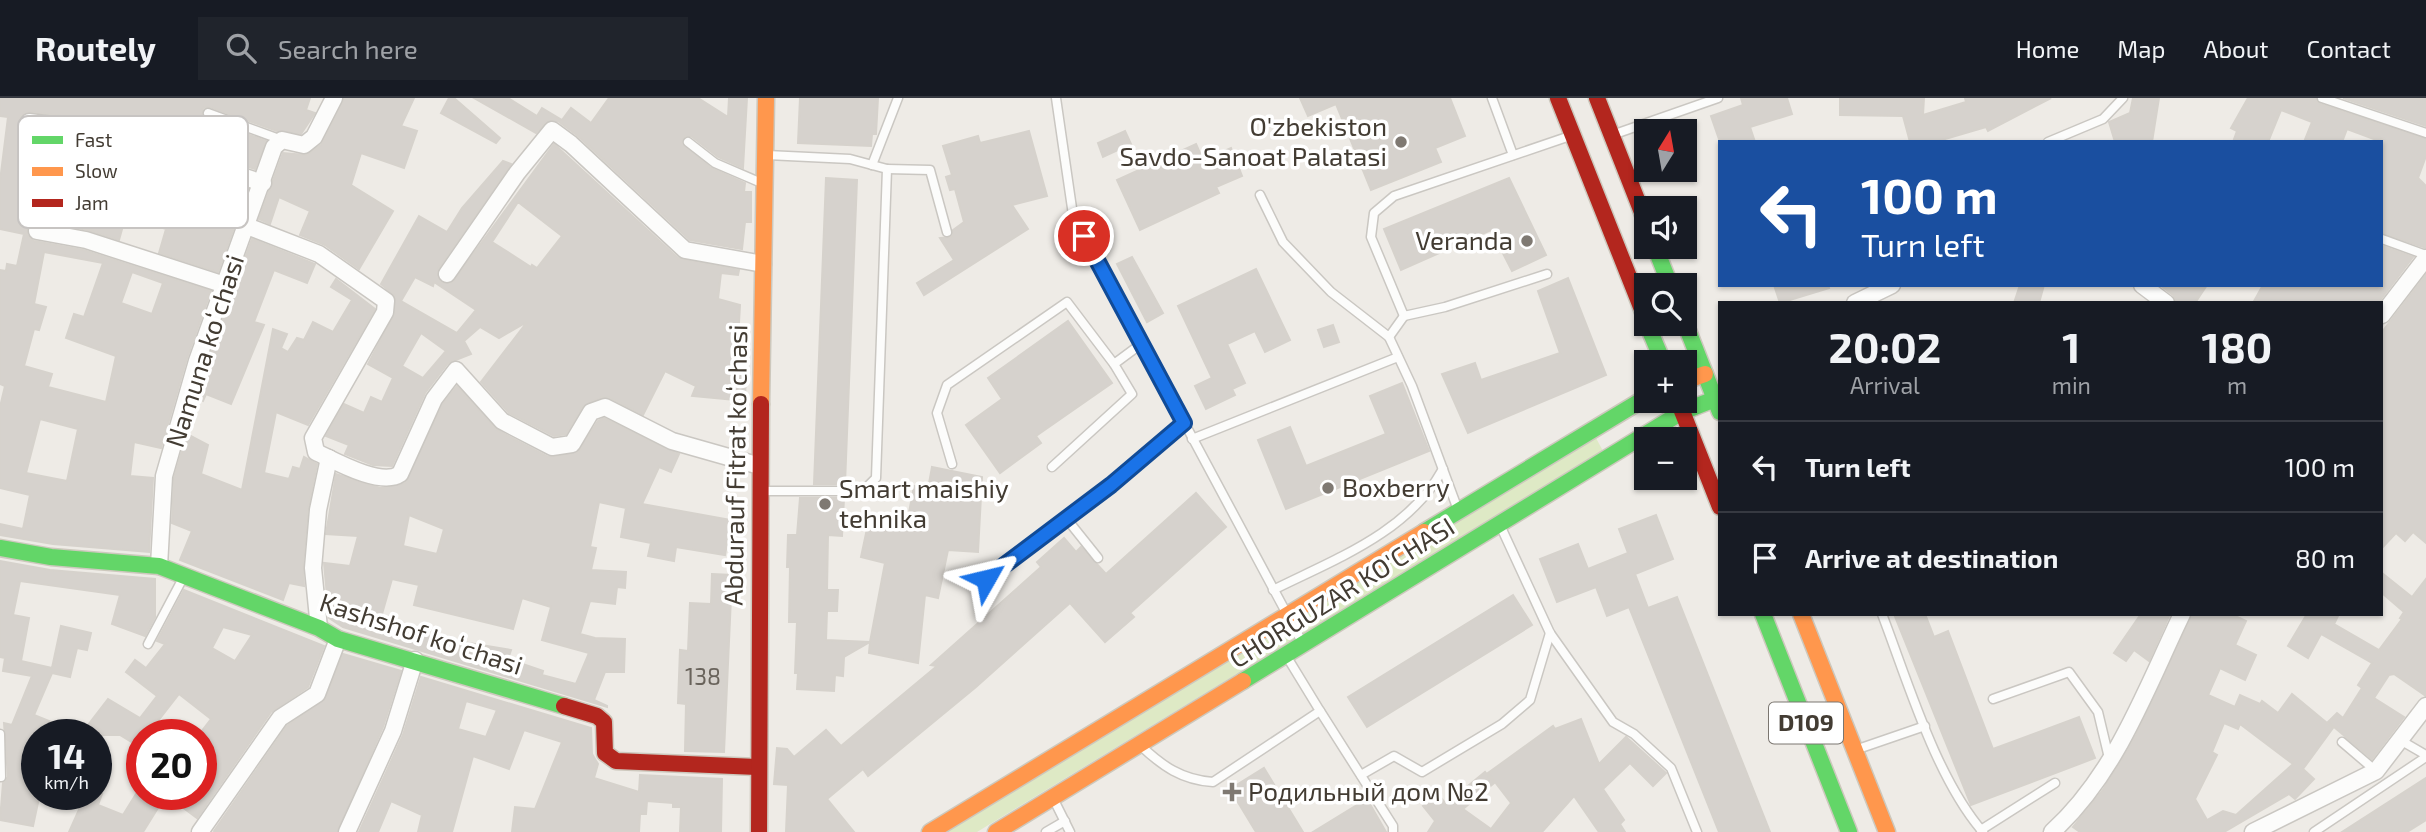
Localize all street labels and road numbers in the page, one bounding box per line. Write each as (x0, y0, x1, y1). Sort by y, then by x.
street label: Namuna koʻchasi (158, 250, 249, 451)
street label: Abdurauf Fitrat koʻchasi (717, 324, 752, 606)
street label: CHORGUZAR KO'CHASI (1223, 510, 1459, 674)
street label: Kashshof koʻchasi (316, 585, 527, 680)
road number: D109 (1769, 702, 1843, 744)

